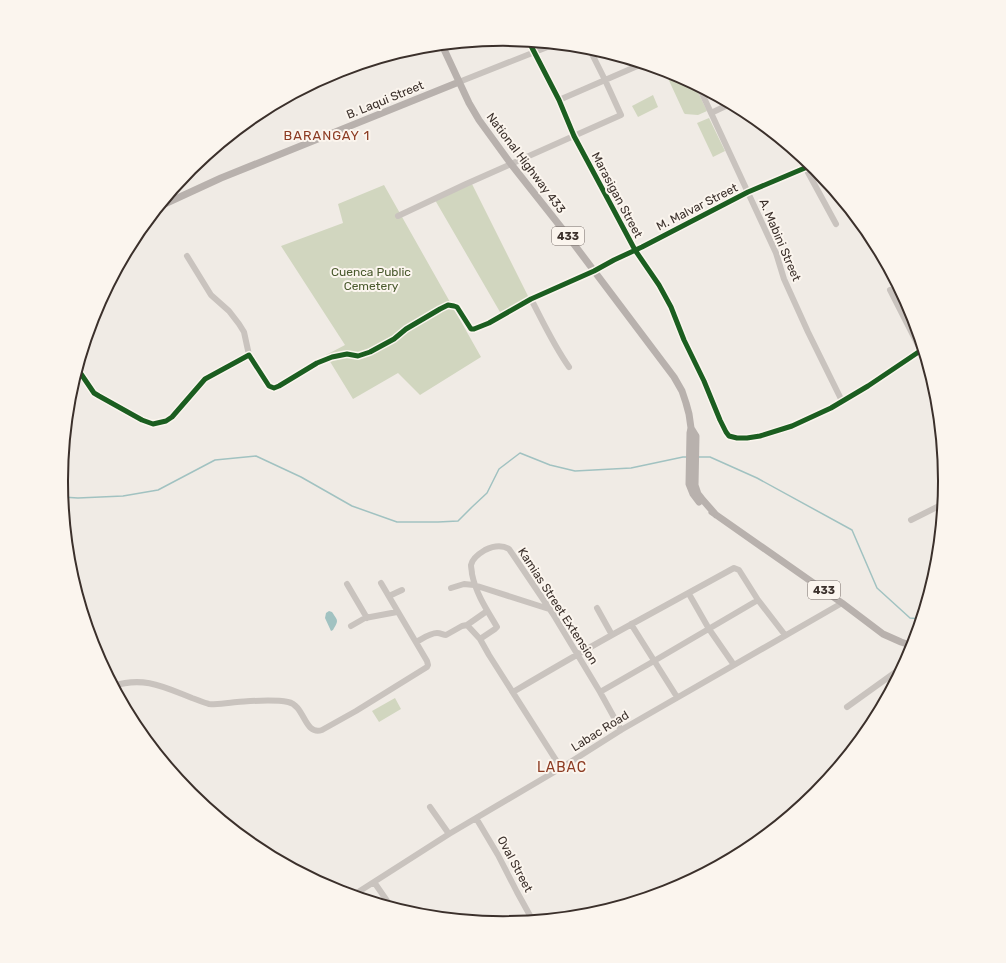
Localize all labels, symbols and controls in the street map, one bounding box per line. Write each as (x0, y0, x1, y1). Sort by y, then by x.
street label: B. Laqui Street (344, 78, 426, 122)
street label: National Highway 433 (484, 110, 568, 216)
district label: BARANGAY 1 (284, 128, 370, 143)
street label: Marasigan Street (589, 150, 646, 240)
street label: M. Malvar Street (654, 180, 740, 234)
street label: A. Mabini Street (756, 197, 804, 284)
road number: 433 (552, 227, 584, 245)
park label: Cuenca Public Cemetery (331, 265, 411, 293)
street label: Kamias Street Extension (515, 545, 601, 667)
road number: 433 (808, 581, 840, 599)
street label: Labac Road (569, 708, 631, 754)
district label: LABAC (537, 759, 587, 776)
street label: Oval Street (494, 833, 536, 895)

